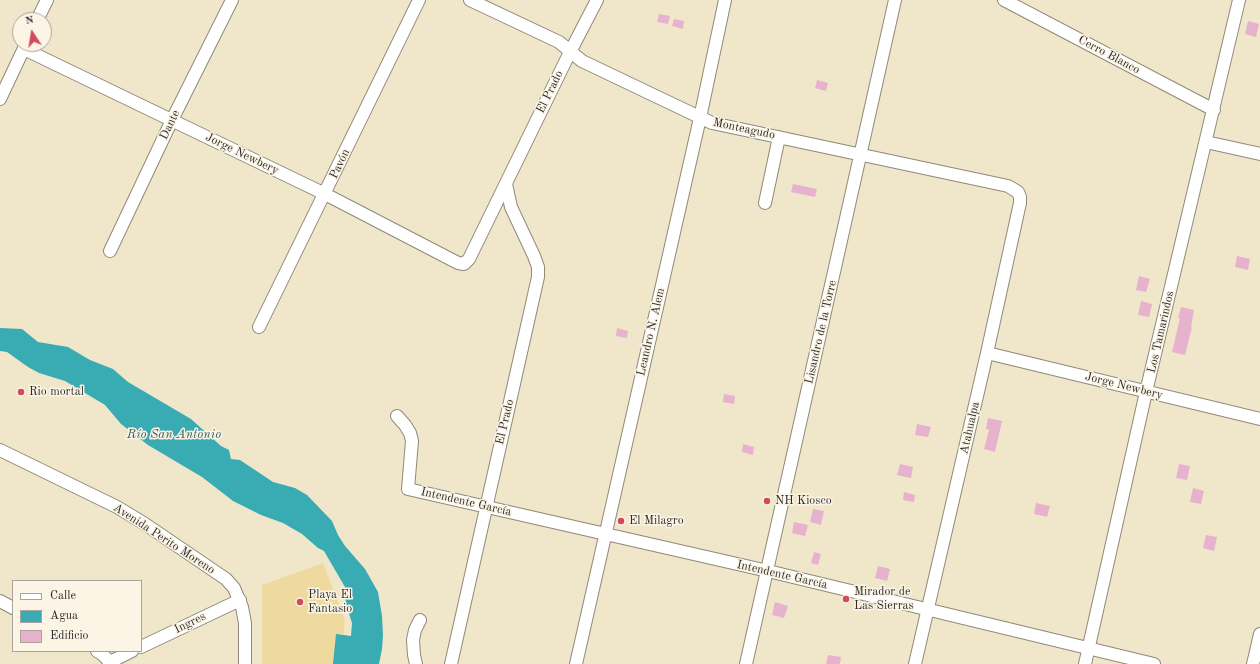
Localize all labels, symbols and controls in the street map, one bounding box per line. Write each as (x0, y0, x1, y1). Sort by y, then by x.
north arrow (12, 12, 52, 52)
text: N (24, 14, 35, 27)
street label: Cerro Blanco (1076, 33, 1142, 77)
street label: El Prado (533, 68, 567, 116)
street label: Dante (157, 108, 183, 142)
street label: Monteagudo (712, 115, 776, 143)
street label: Jorge Newbery (203, 130, 281, 178)
street label: Pavón (327, 147, 353, 181)
street label: Lisandro de la Torre (802, 279, 840, 385)
street label: Leandro N. Alem (634, 287, 668, 377)
street label: Los Tamarindos (1145, 289, 1177, 375)
street label: Jorge Newbery (1084, 369, 1164, 403)
place label: Rio mortal (29, 385, 84, 399)
marker: Rio mortal (16, 387, 26, 397)
street label: El Prado (493, 398, 517, 446)
street label: Atahualpa (957, 400, 983, 456)
water label: Río San Antonio (127, 427, 221, 443)
street label: Intendente García (419, 485, 513, 519)
place label: NH Kiosco (775, 494, 832, 508)
marker: NH Kiosco (762, 496, 772, 506)
street label: Avenida Perito Moreno (110, 501, 218, 577)
place label: El Milagro (629, 514, 684, 528)
marker: El Milagro (616, 516, 626, 526)
street label: Intendente García (735, 558, 829, 592)
legend (12, 580, 142, 652)
place label: Mirador de Las Sierras (854, 585, 914, 613)
place label: Playa El Fantasio (308, 588, 352, 616)
text: Calle (50, 590, 76, 602)
marker: Mirador de Las Sierras (841, 594, 851, 604)
marker: Playa El Fantasio (295, 597, 305, 607)
street label: Ingres (172, 609, 208, 637)
text: Agua (50, 610, 78, 622)
text: Edificio (50, 630, 89, 642)

